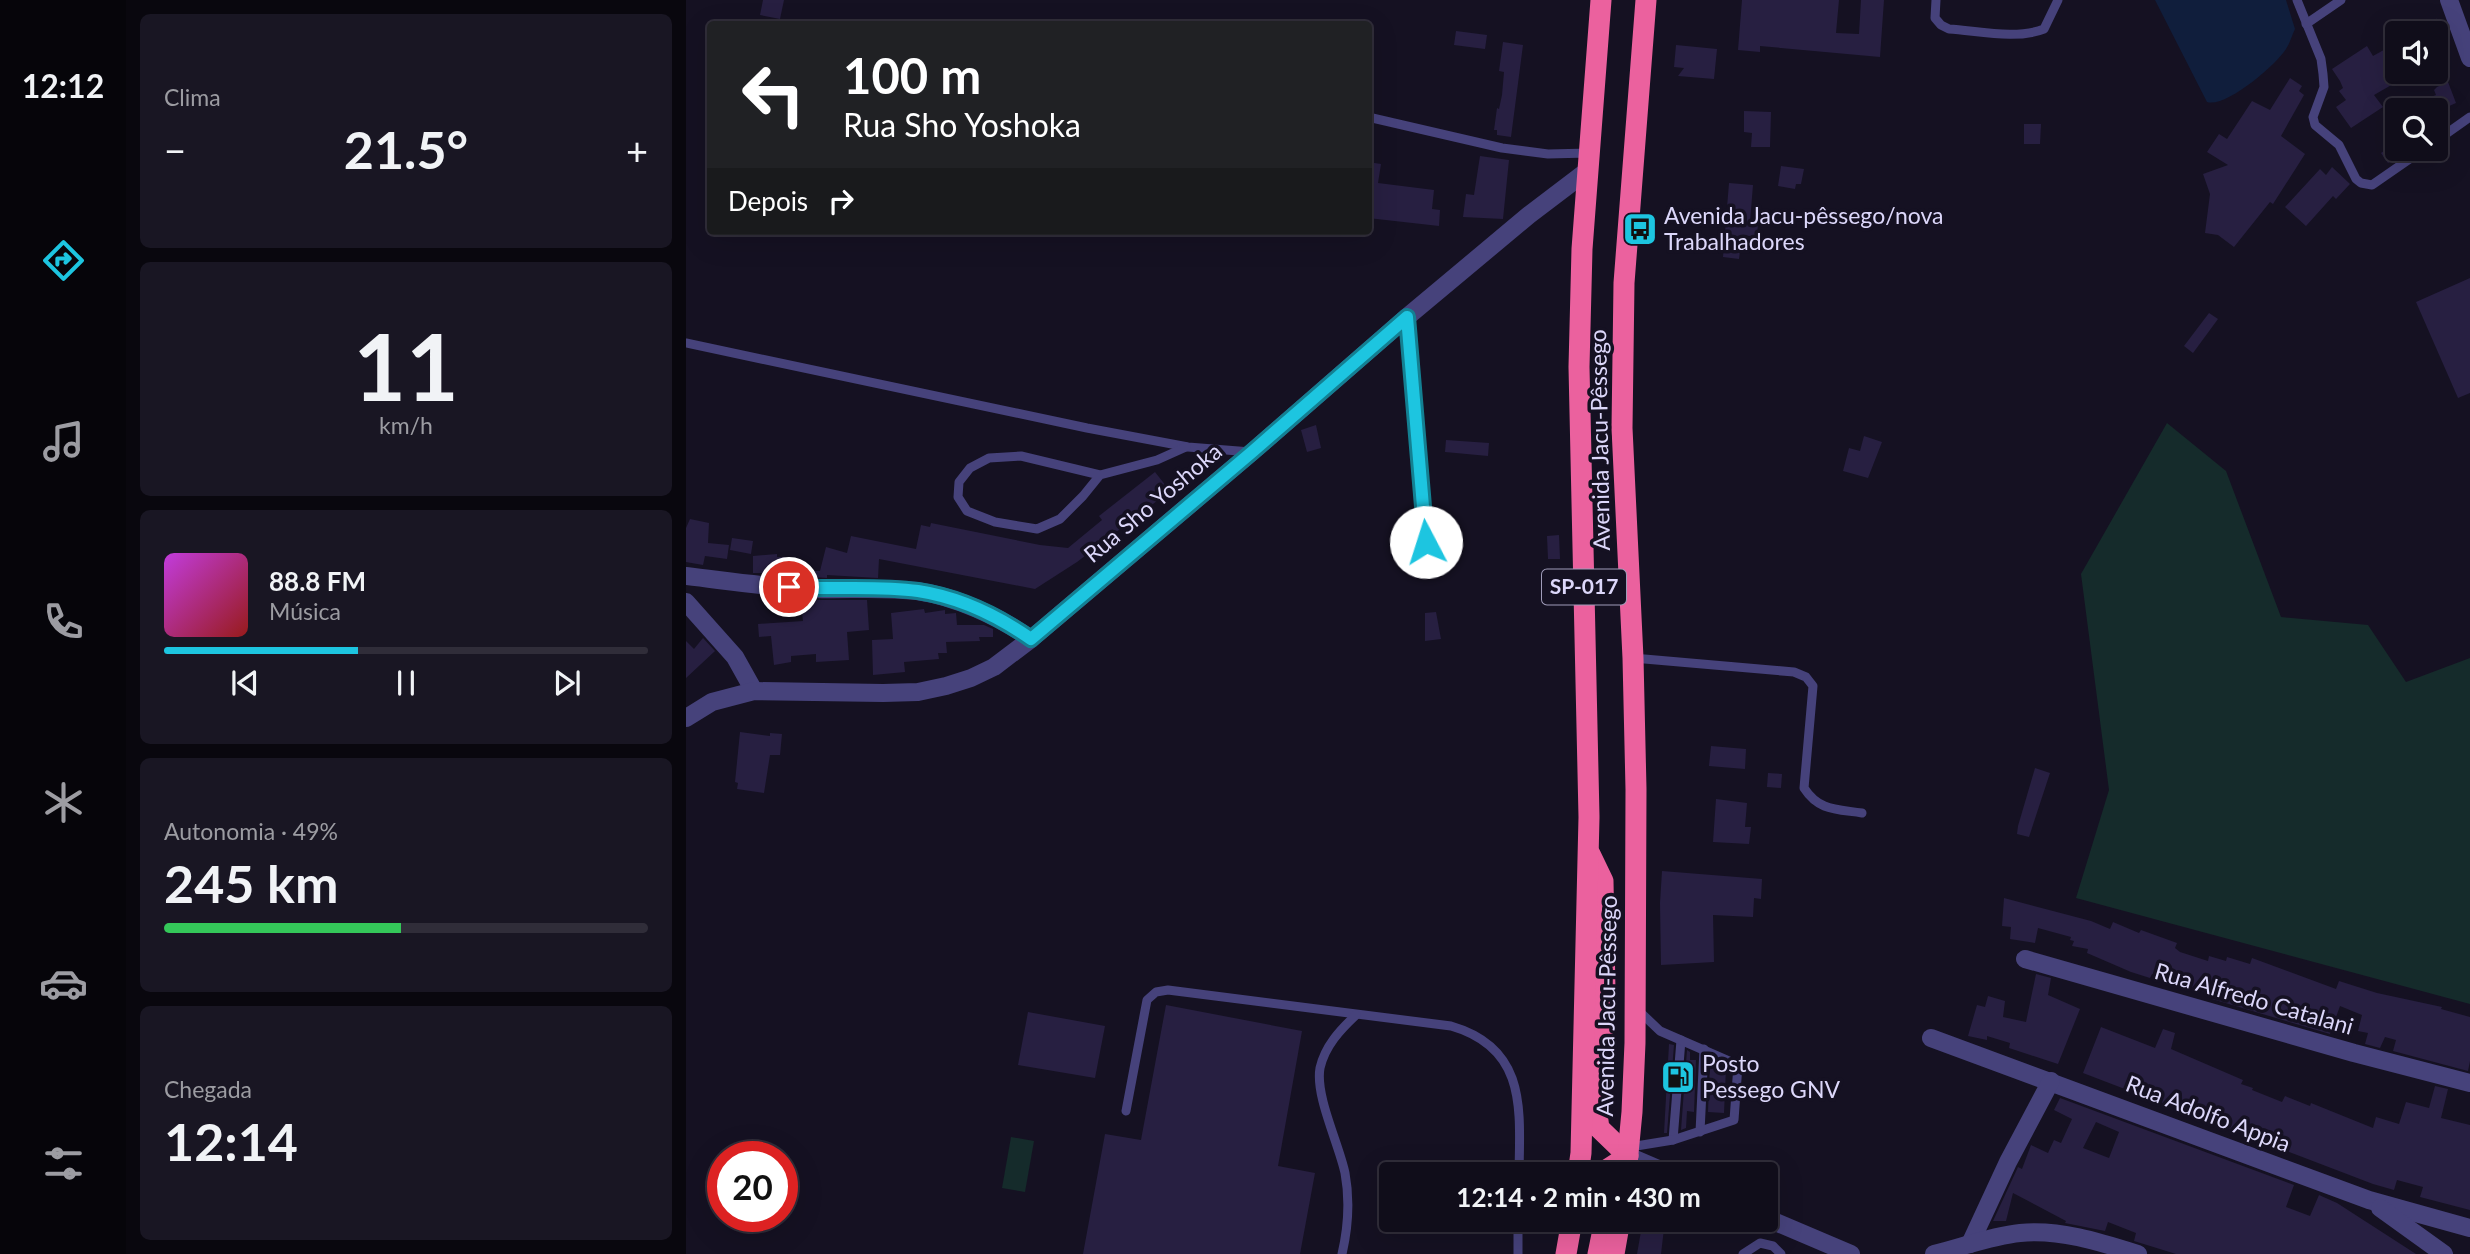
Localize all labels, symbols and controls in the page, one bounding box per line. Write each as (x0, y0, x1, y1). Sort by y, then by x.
map controls (2385, 21, 2448, 161)
button: sound (2385, 21, 2448, 84)
text: 100 m (843, 46, 981, 104)
icon: left (728, 49, 819, 140)
text: 12:12 (22, 66, 104, 105)
text: Clima (164, 83, 221, 111)
button: search (2385, 98, 2448, 161)
text: Rua Sho Yoshoka (843, 105, 1081, 144)
text: 21.5° (344, 118, 468, 180)
text: − (164, 127, 186, 173)
text: + (626, 127, 648, 173)
icon: right (822, 182, 860, 220)
text: Depois (728, 185, 808, 217)
place label: Avenida Jacu-pêssego/nova Trabalhadores (1664, 201, 1944, 255)
bus stop icon: Avenida Jacu-pêssego/nova Trabalhadores (1621, 210, 1659, 248)
icon: directions (39, 236, 88, 285)
text: 11 (353, 311, 459, 420)
street label: Avenida Jacu-Pêssego (1583, 329, 1615, 551)
text: km/h (379, 411, 433, 439)
icon: music (39, 417, 88, 466)
street label: Rua Sho Yoshoka (1078, 437, 1227, 568)
position arrow (1389, 505, 1463, 579)
pin (759, 557, 819, 617)
text: 88.8 FM (269, 565, 366, 597)
icon: arrive (770, 568, 808, 606)
road number: SP-017 (1542, 570, 1626, 604)
icon: phone (39, 597, 88, 646)
text: Música (269, 597, 341, 625)
icon: previous (226, 664, 264, 702)
icon: pause (387, 664, 425, 702)
icon: next (548, 664, 586, 702)
icon: climate (39, 778, 88, 827)
text: Autonomia · 49% (164, 817, 338, 845)
text: 245 km (164, 852, 338, 914)
street label: Avenida Jacu-Pêssego (1590, 895, 1622, 1117)
street label: Rua Alfredo Catalani (2152, 956, 2357, 1040)
icon: car (39, 959, 88, 1008)
place label: Posto Pessego GNV (1702, 1049, 1840, 1103)
fuel station icon: Posto Pessego GNV (1659, 1058, 1697, 1096)
street label: Rua Adolfo Appia (2122, 1069, 2295, 1157)
text: Chegada (164, 1075, 252, 1103)
text: 12:14 (164, 1110, 298, 1172)
icon: filters (39, 1139, 88, 1188)
speed limit sign: 20 (707, 1141, 798, 1232)
text: 12:14 · 2 min · 430 m (1456, 1181, 1701, 1213)

